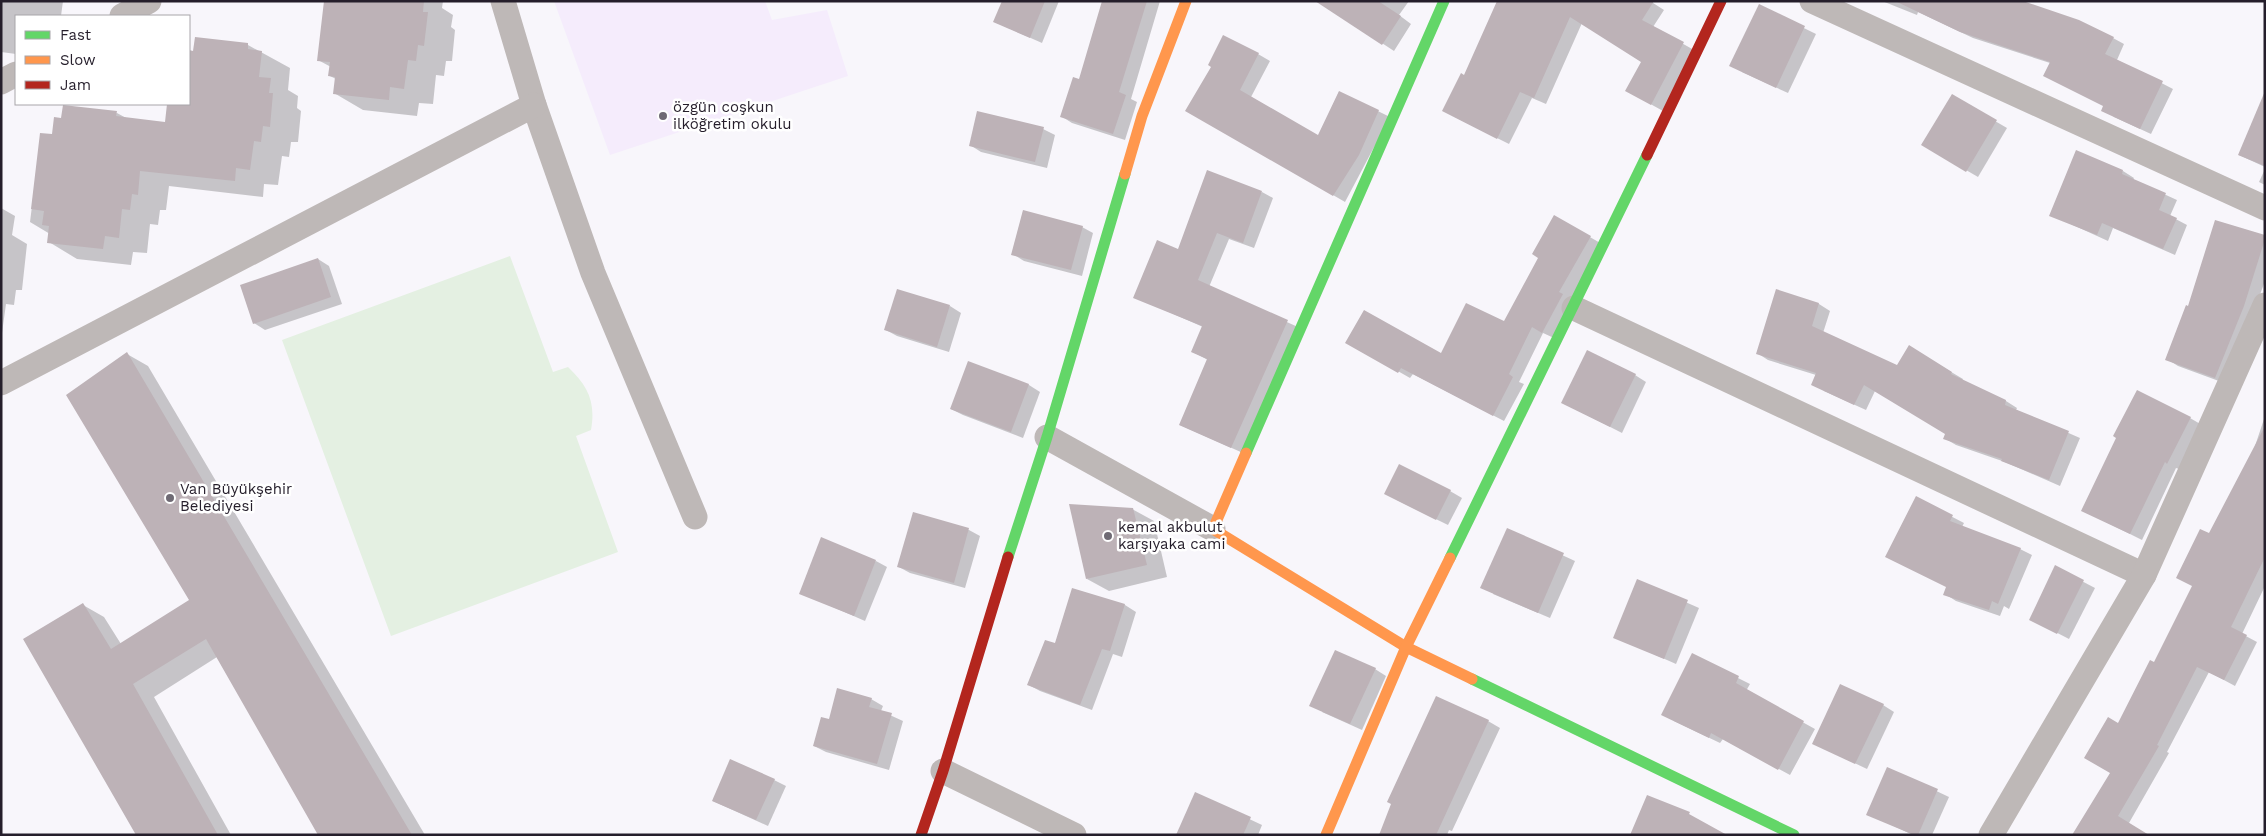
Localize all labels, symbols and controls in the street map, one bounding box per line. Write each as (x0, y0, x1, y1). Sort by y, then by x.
legend (15, 15, 190, 105)
text: Fast (60, 26, 92, 44)
text: Slow (60, 51, 96, 69)
text: Jam (60, 76, 91, 94)
place label: özgün coşkun ilköğretim okulu (673, 98, 791, 133)
marker: özgün coşkun ilköğretim okulu (657, 110, 669, 122)
place label: Van Büyükşehir Belediyesi (180, 480, 292, 515)
marker: Van Büyükşehir Belediyesi (164, 492, 176, 504)
place label: kemal akbulut karşıyaka cami (1118, 518, 1225, 553)
marker: kemal akbulut karşıyaka cami (1102, 530, 1114, 542)

